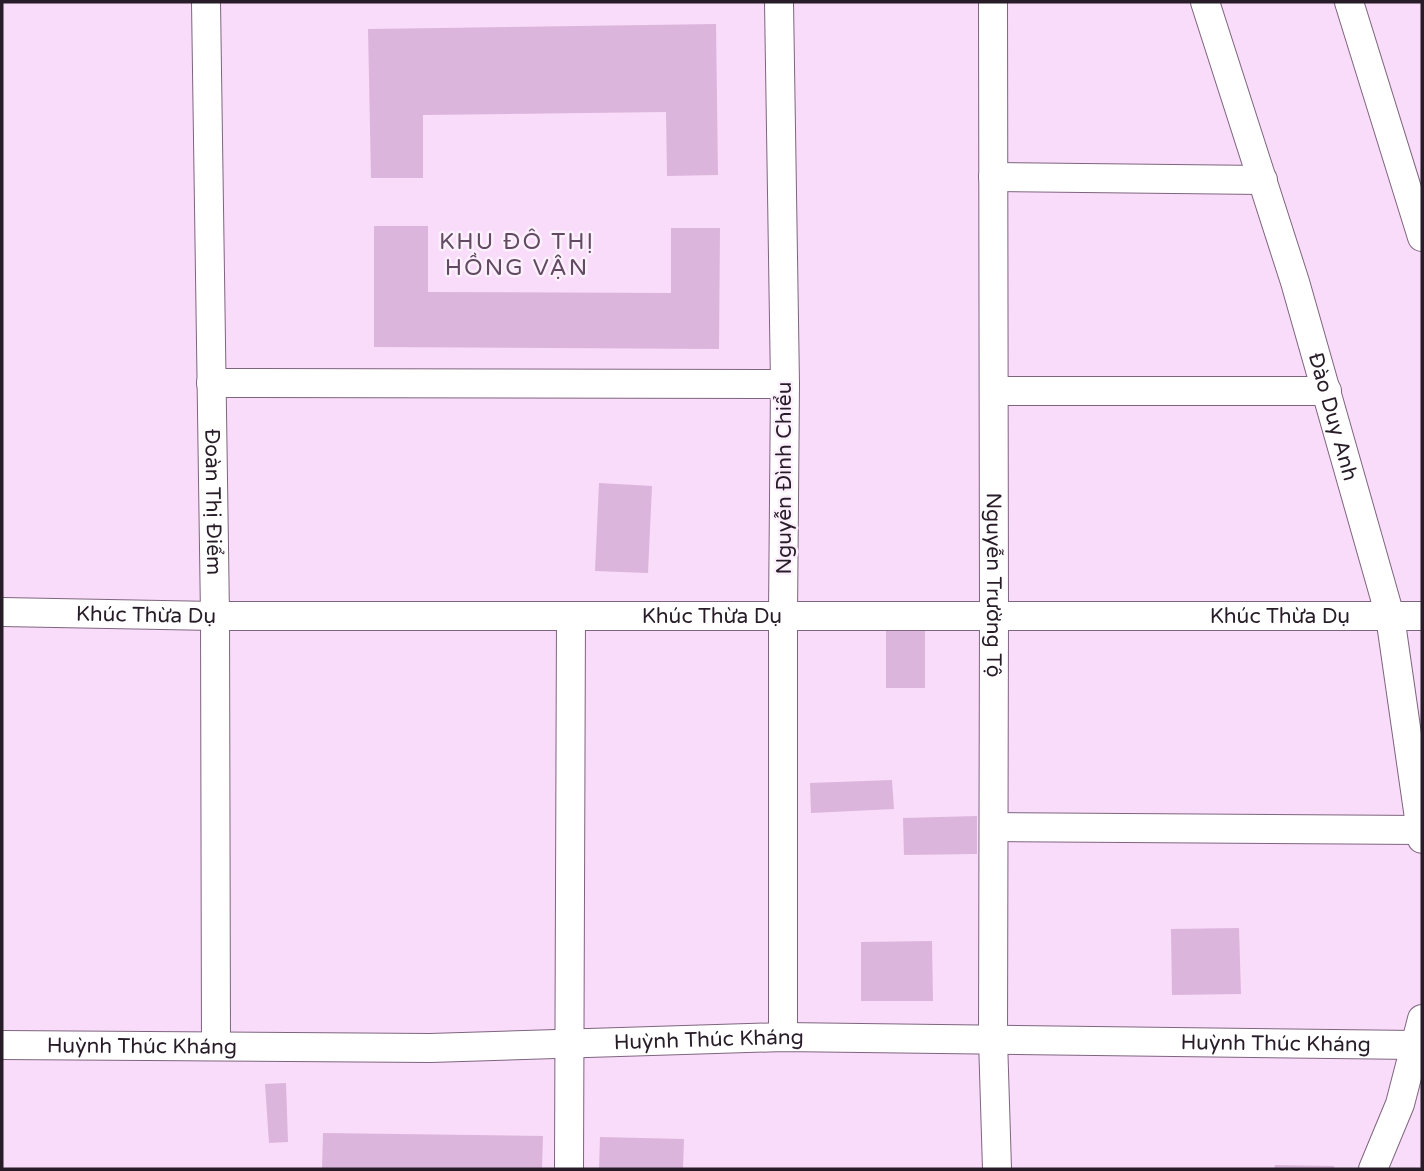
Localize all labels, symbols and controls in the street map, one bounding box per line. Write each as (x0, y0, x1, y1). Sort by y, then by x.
district label: KHU ĐÔ THỊ HỒNG VẬN (439, 228, 595, 282)
street label: Đào Duy Anh (1303, 350, 1363, 483)
street label: Nguyễn Đình Chiểu (772, 381, 797, 575)
street label: Đoàn Thị Điểm (200, 428, 227, 575)
street label: Nguyễn Trường Tộ (981, 492, 1007, 678)
street label: Khúc Thừa Dụ (76, 601, 216, 629)
street label: Khúc Thừa Dụ (642, 604, 782, 629)
street label: Khúc Thừa Dụ (1210, 604, 1350, 629)
street label: Huỳnh Thúc Kháng (613, 1024, 804, 1055)
street label: Huỳnh Thúc Kháng (1180, 1030, 1371, 1057)
street label: Huỳnh Thúc Kháng (47, 1033, 237, 1059)

